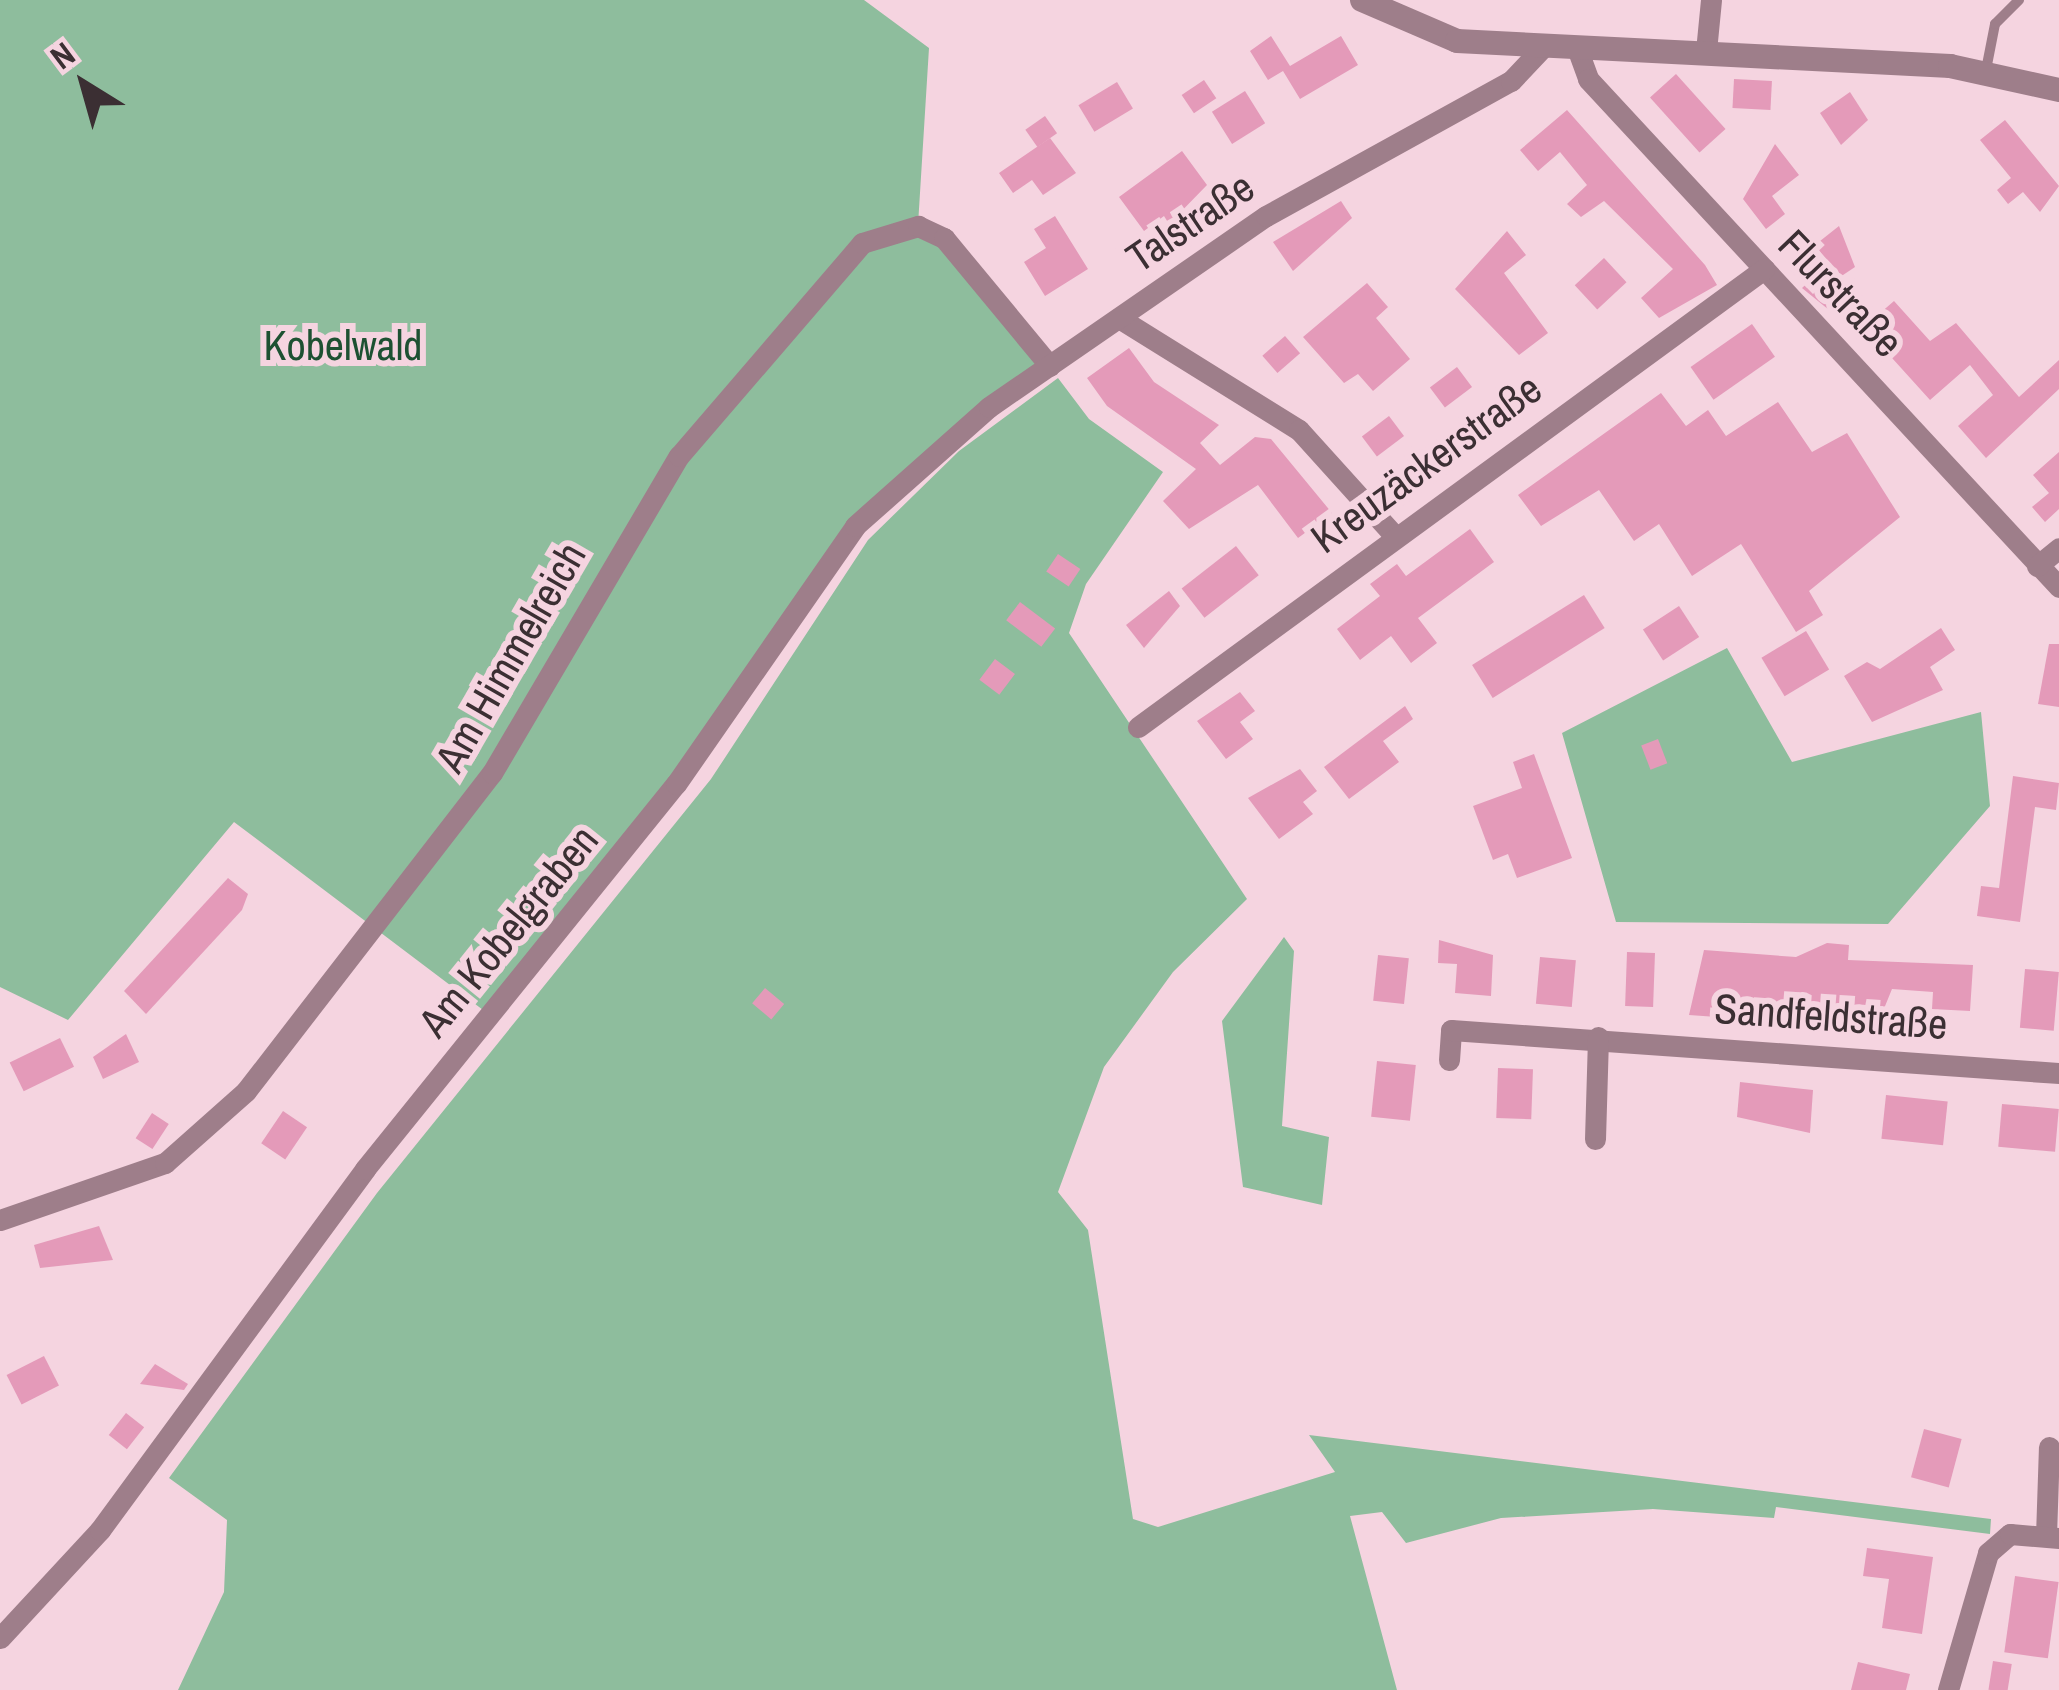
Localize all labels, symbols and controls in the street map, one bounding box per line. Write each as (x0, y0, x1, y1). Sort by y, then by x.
north arrow (24, 24, 144, 144)
text: N (41, 32, 83, 79)
street label: Talstraße (1117, 161, 1263, 283)
street label: Flurstraße (1768, 219, 1914, 367)
park label: Kobelwald (264, 320, 422, 370)
street label: Kreuzäckerstraße (1301, 363, 1551, 563)
street label: Am Himmelreich (424, 533, 596, 781)
street label: Am Kobelgraben (408, 815, 608, 1047)
street label: Sandfeldstraße (1713, 983, 1949, 1049)

